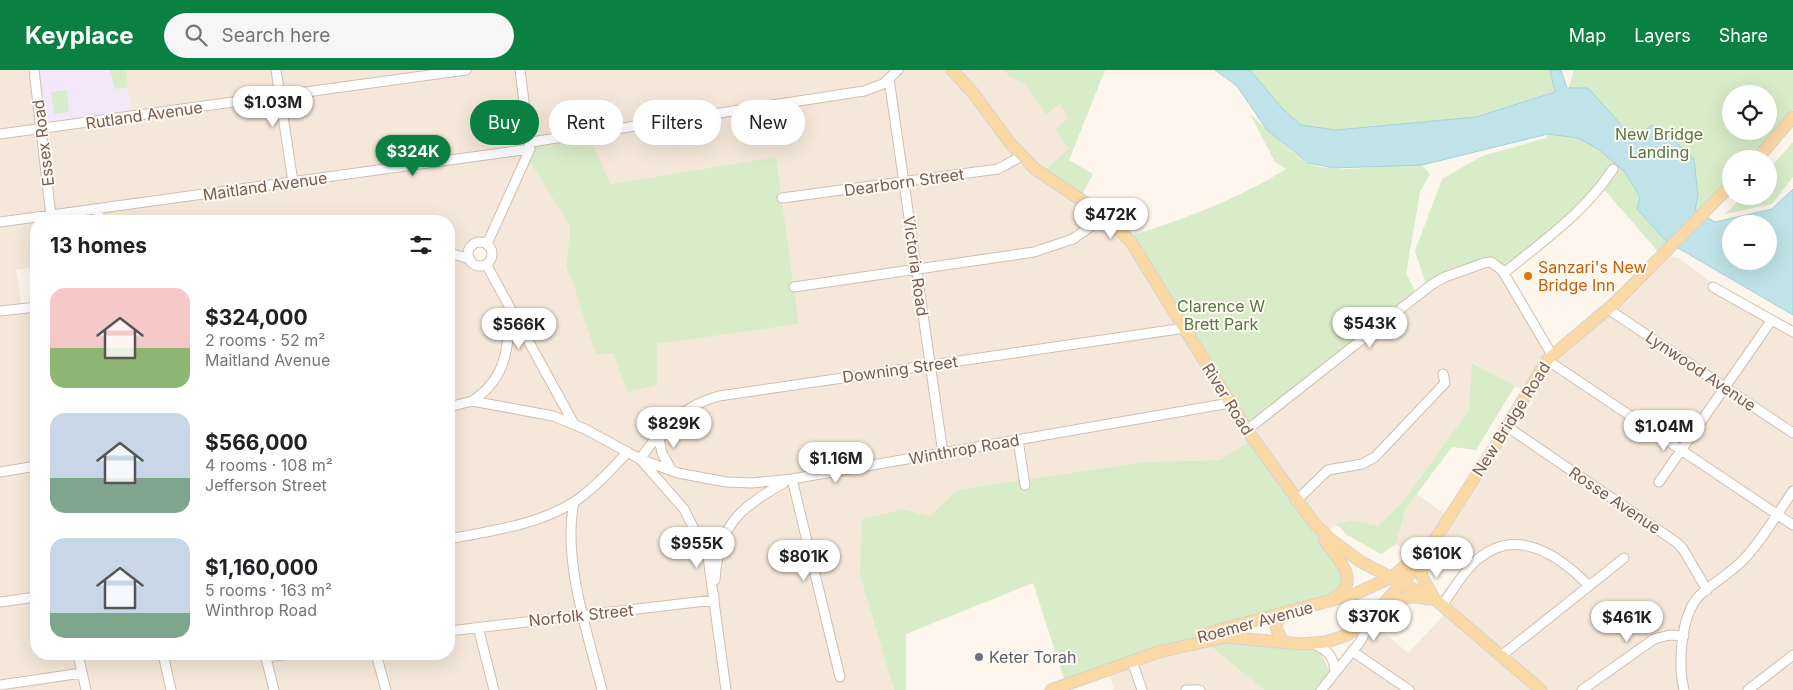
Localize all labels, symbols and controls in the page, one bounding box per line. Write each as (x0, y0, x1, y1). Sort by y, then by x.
search box (164, 13, 514, 58)
text: Keyplace (25, 21, 134, 50)
icon: search (182, 21, 210, 49)
text: Search here (222, 24, 330, 47)
text: Map (1569, 25, 1606, 46)
text: Layers (1634, 25, 1691, 46)
text: Share (1719, 25, 1768, 46)
pin: $1.03M (232, 85, 314, 128)
map controls (1722, 85, 1777, 270)
button: locate (1722, 85, 1777, 140)
text: $1.03M (244, 92, 302, 112)
street label: Rutland Avenue (84, 97, 204, 133)
street label: Essex Road (28, 98, 58, 188)
chip: Buy (470, 100, 539, 145)
chip: Rent (549, 100, 623, 145)
chip: Filters (633, 100, 721, 145)
chip: New (731, 100, 805, 145)
park label: New Bridge Landing (1615, 124, 1703, 162)
pin: $324K (378, 134, 448, 177)
text: $324K (387, 141, 439, 161)
button: + (1722, 150, 1777, 205)
street label: Dearborn Street (843, 164, 965, 200)
street label: Maitland Avenue (202, 167, 328, 205)
pin: $472K (1076, 198, 1146, 240)
text: $472K (1085, 204, 1137, 224)
street label: Victoria Road (899, 215, 933, 317)
button: − (1722, 215, 1777, 270)
icon: filters (407, 231, 435, 259)
text: 13 homes (50, 233, 147, 258)
place label: Sanzari's New Bridge Inn (1538, 257, 1647, 295)
marker: Sanzari's New Bridge Inn (1522, 270, 1534, 282)
park label: Clarence W Brett Park (1177, 296, 1265, 334)
text: $324,000 (205, 305, 308, 330)
pin: $543K (1335, 306, 1405, 349)
icon: home (90, 308, 150, 368)
pin: $566K (484, 308, 554, 350)
text: $543K (1343, 313, 1397, 333)
text: $566K (493, 314, 546, 334)
street label: Lynwood Avenue (1642, 327, 1760, 415)
text: 2 rooms · 52 m² (205, 330, 325, 350)
text: Maitland Avenue (205, 350, 330, 370)
street label: Downing Street (841, 351, 959, 387)
street label: New Bridge Road (1468, 358, 1554, 480)
street label: River Road (1198, 359, 1258, 439)
pin: $829K (639, 406, 709, 449)
pin: $1.04M (1623, 410, 1705, 452)
text: $829K (648, 413, 700, 433)
text: $1.04M (1635, 416, 1693, 436)
street label: Winthrop Road (907, 429, 1021, 469)
text: $566,000 (205, 430, 308, 455)
icon: home (90, 433, 150, 493)
pin: $1.16M (795, 442, 877, 484)
text: $1.16M (809, 448, 863, 468)
text: 4 rooms · 108 m² (205, 455, 333, 475)
street label: Rosse Avenue (1565, 462, 1665, 538)
text: Jefferson Street (205, 475, 327, 495)
pin: $955K (662, 526, 732, 569)
text: $955K (671, 533, 723, 553)
pin: $610K (1402, 536, 1472, 579)
pin: $801K (769, 540, 839, 582)
text: $610K (1412, 543, 1462, 563)
text: $801K (779, 546, 829, 566)
text: $1,160,000 (205, 555, 318, 580)
icon: home (90, 558, 150, 618)
text: 5 rooms · 163 m² (205, 580, 332, 600)
street label: Roemer Avenue (1195, 597, 1315, 647)
text: Winthrop Road (205, 600, 317, 620)
street label: Norfolk Street (528, 600, 634, 630)
pin: $370K (1339, 600, 1409, 642)
pin: $461K (1592, 600, 1662, 643)
text: $370K (1348, 606, 1400, 626)
text: $461K (1602, 607, 1652, 627)
place label: Keter Torah (989, 647, 1077, 667)
marker: Keter Torah (973, 651, 985, 663)

